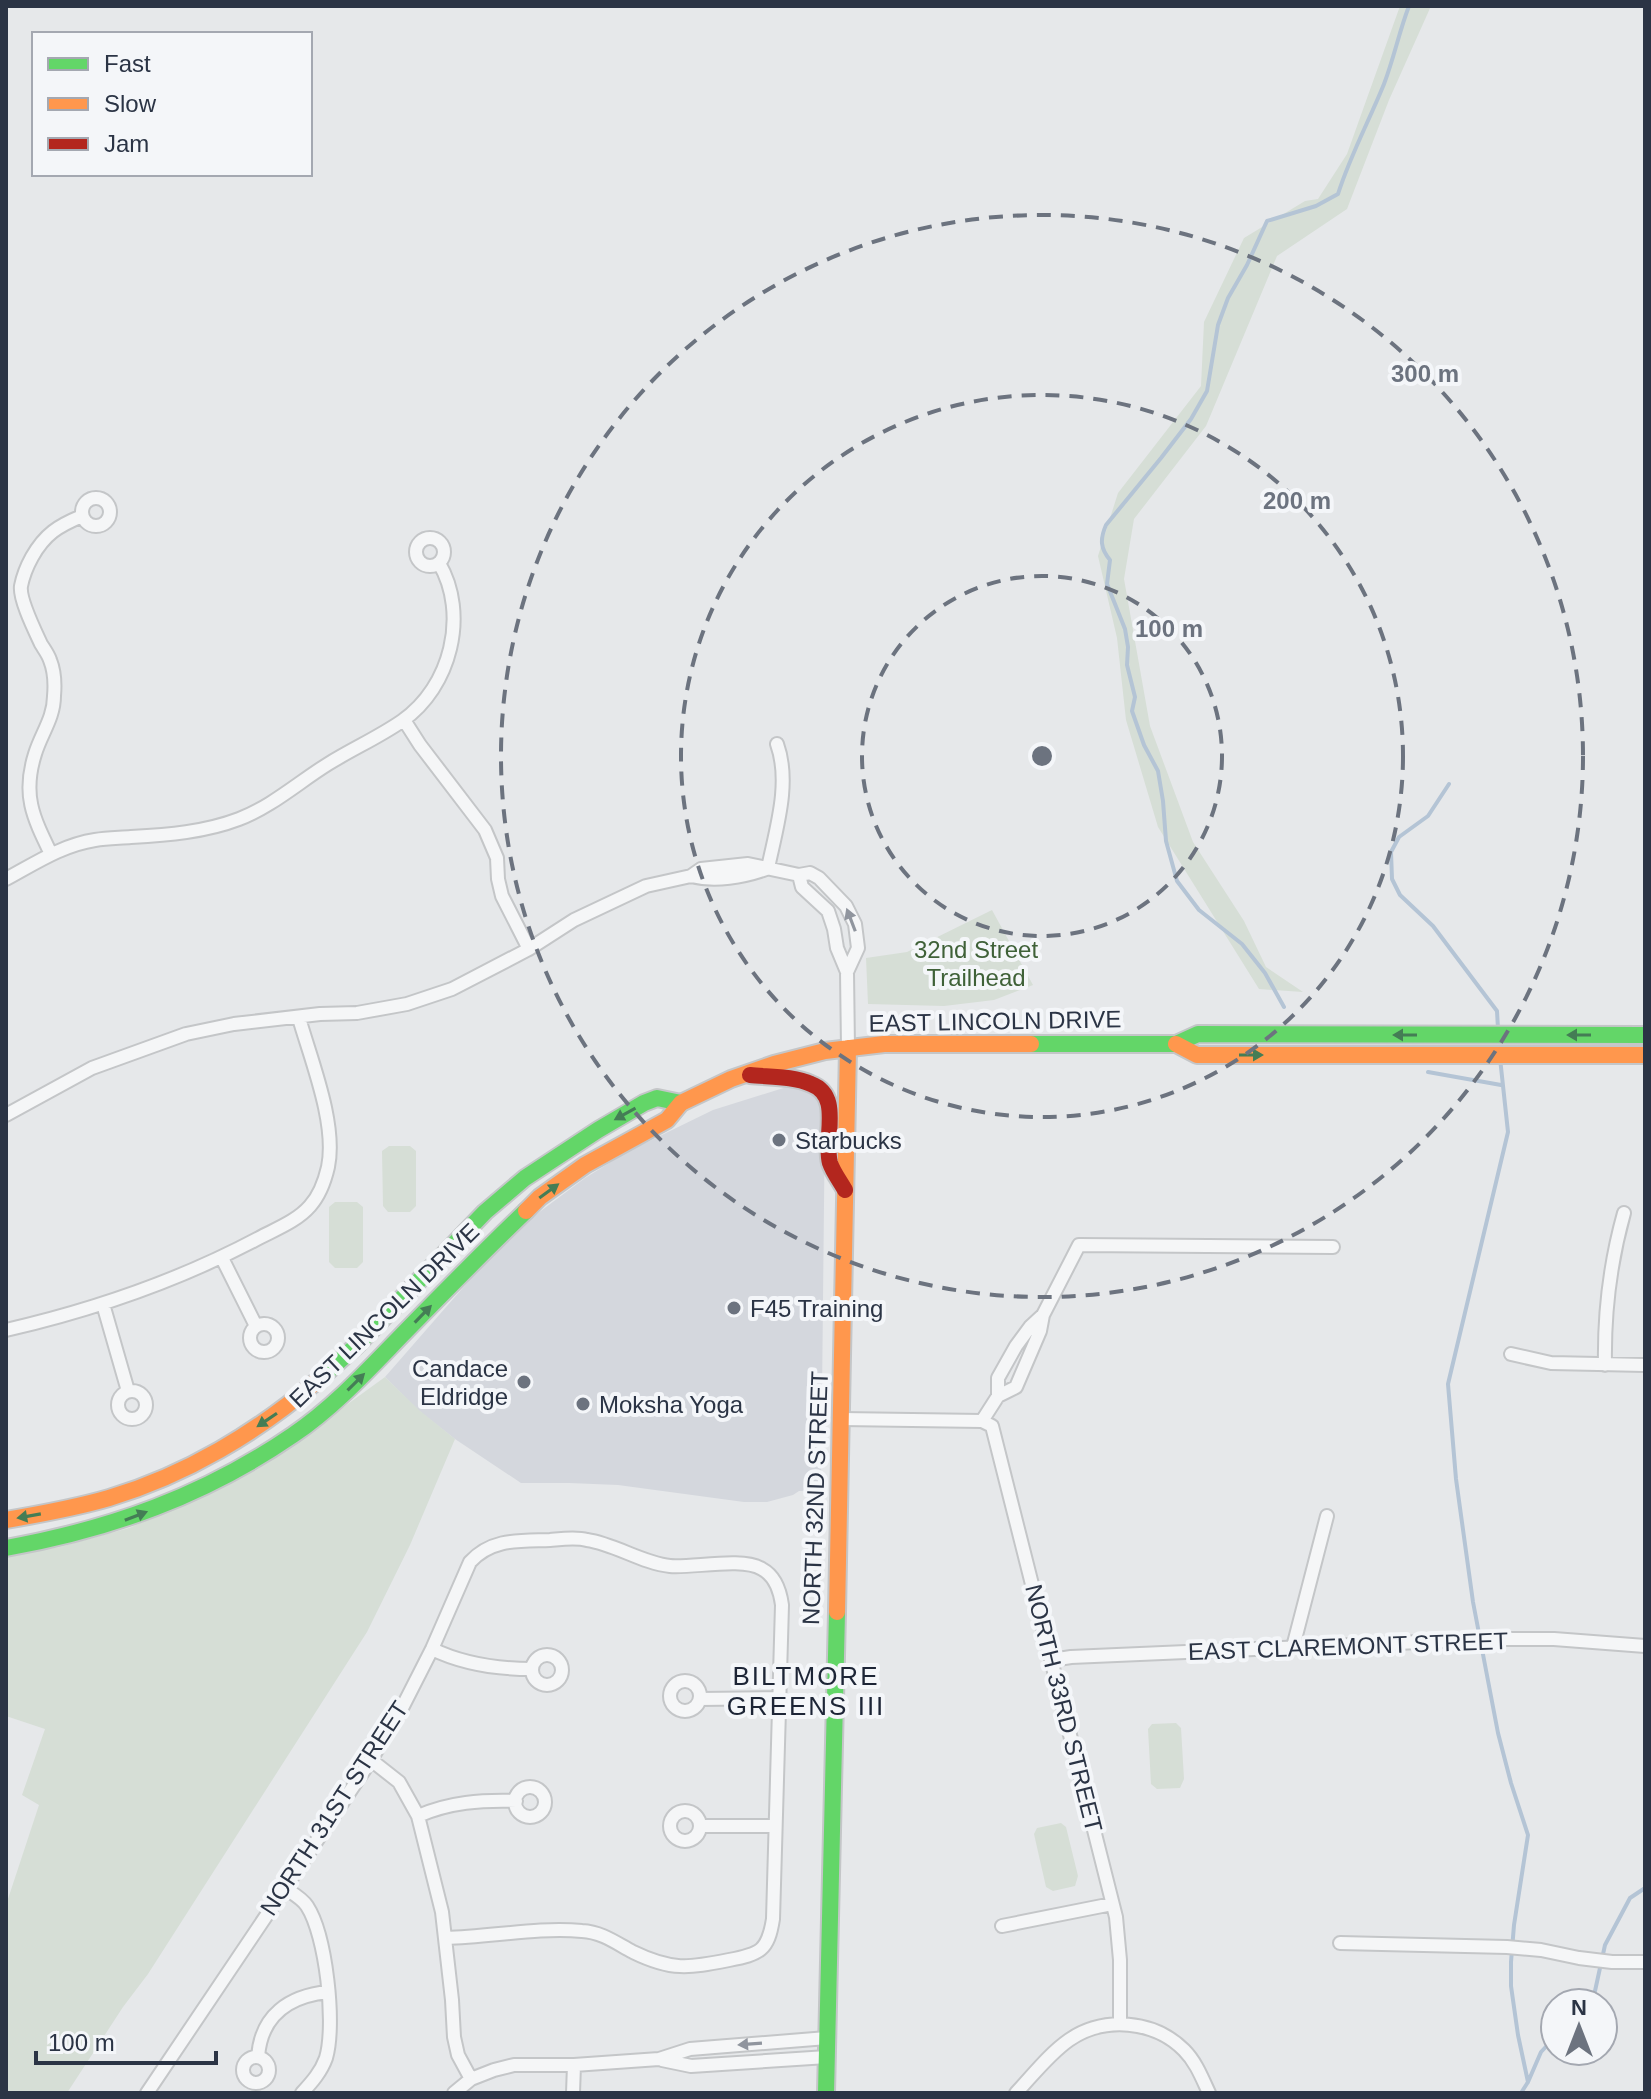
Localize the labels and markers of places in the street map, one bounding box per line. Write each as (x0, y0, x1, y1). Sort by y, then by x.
centre of rings (1028, 742, 1056, 770)
place label: Starbucks (795, 1127, 902, 1154)
marker: Starbucks (770, 1131, 788, 1149)
place label: F45 Training (750, 1295, 883, 1322)
marker: F45 Training (725, 1299, 743, 1317)
place label: Candace Eldridge (412, 1355, 508, 1410)
marker: Candace Eldridge (515, 1373, 533, 1391)
place label: Moksha Yoga (599, 1391, 744, 1418)
marker: Moksha Yoga (574, 1395, 592, 1413)

